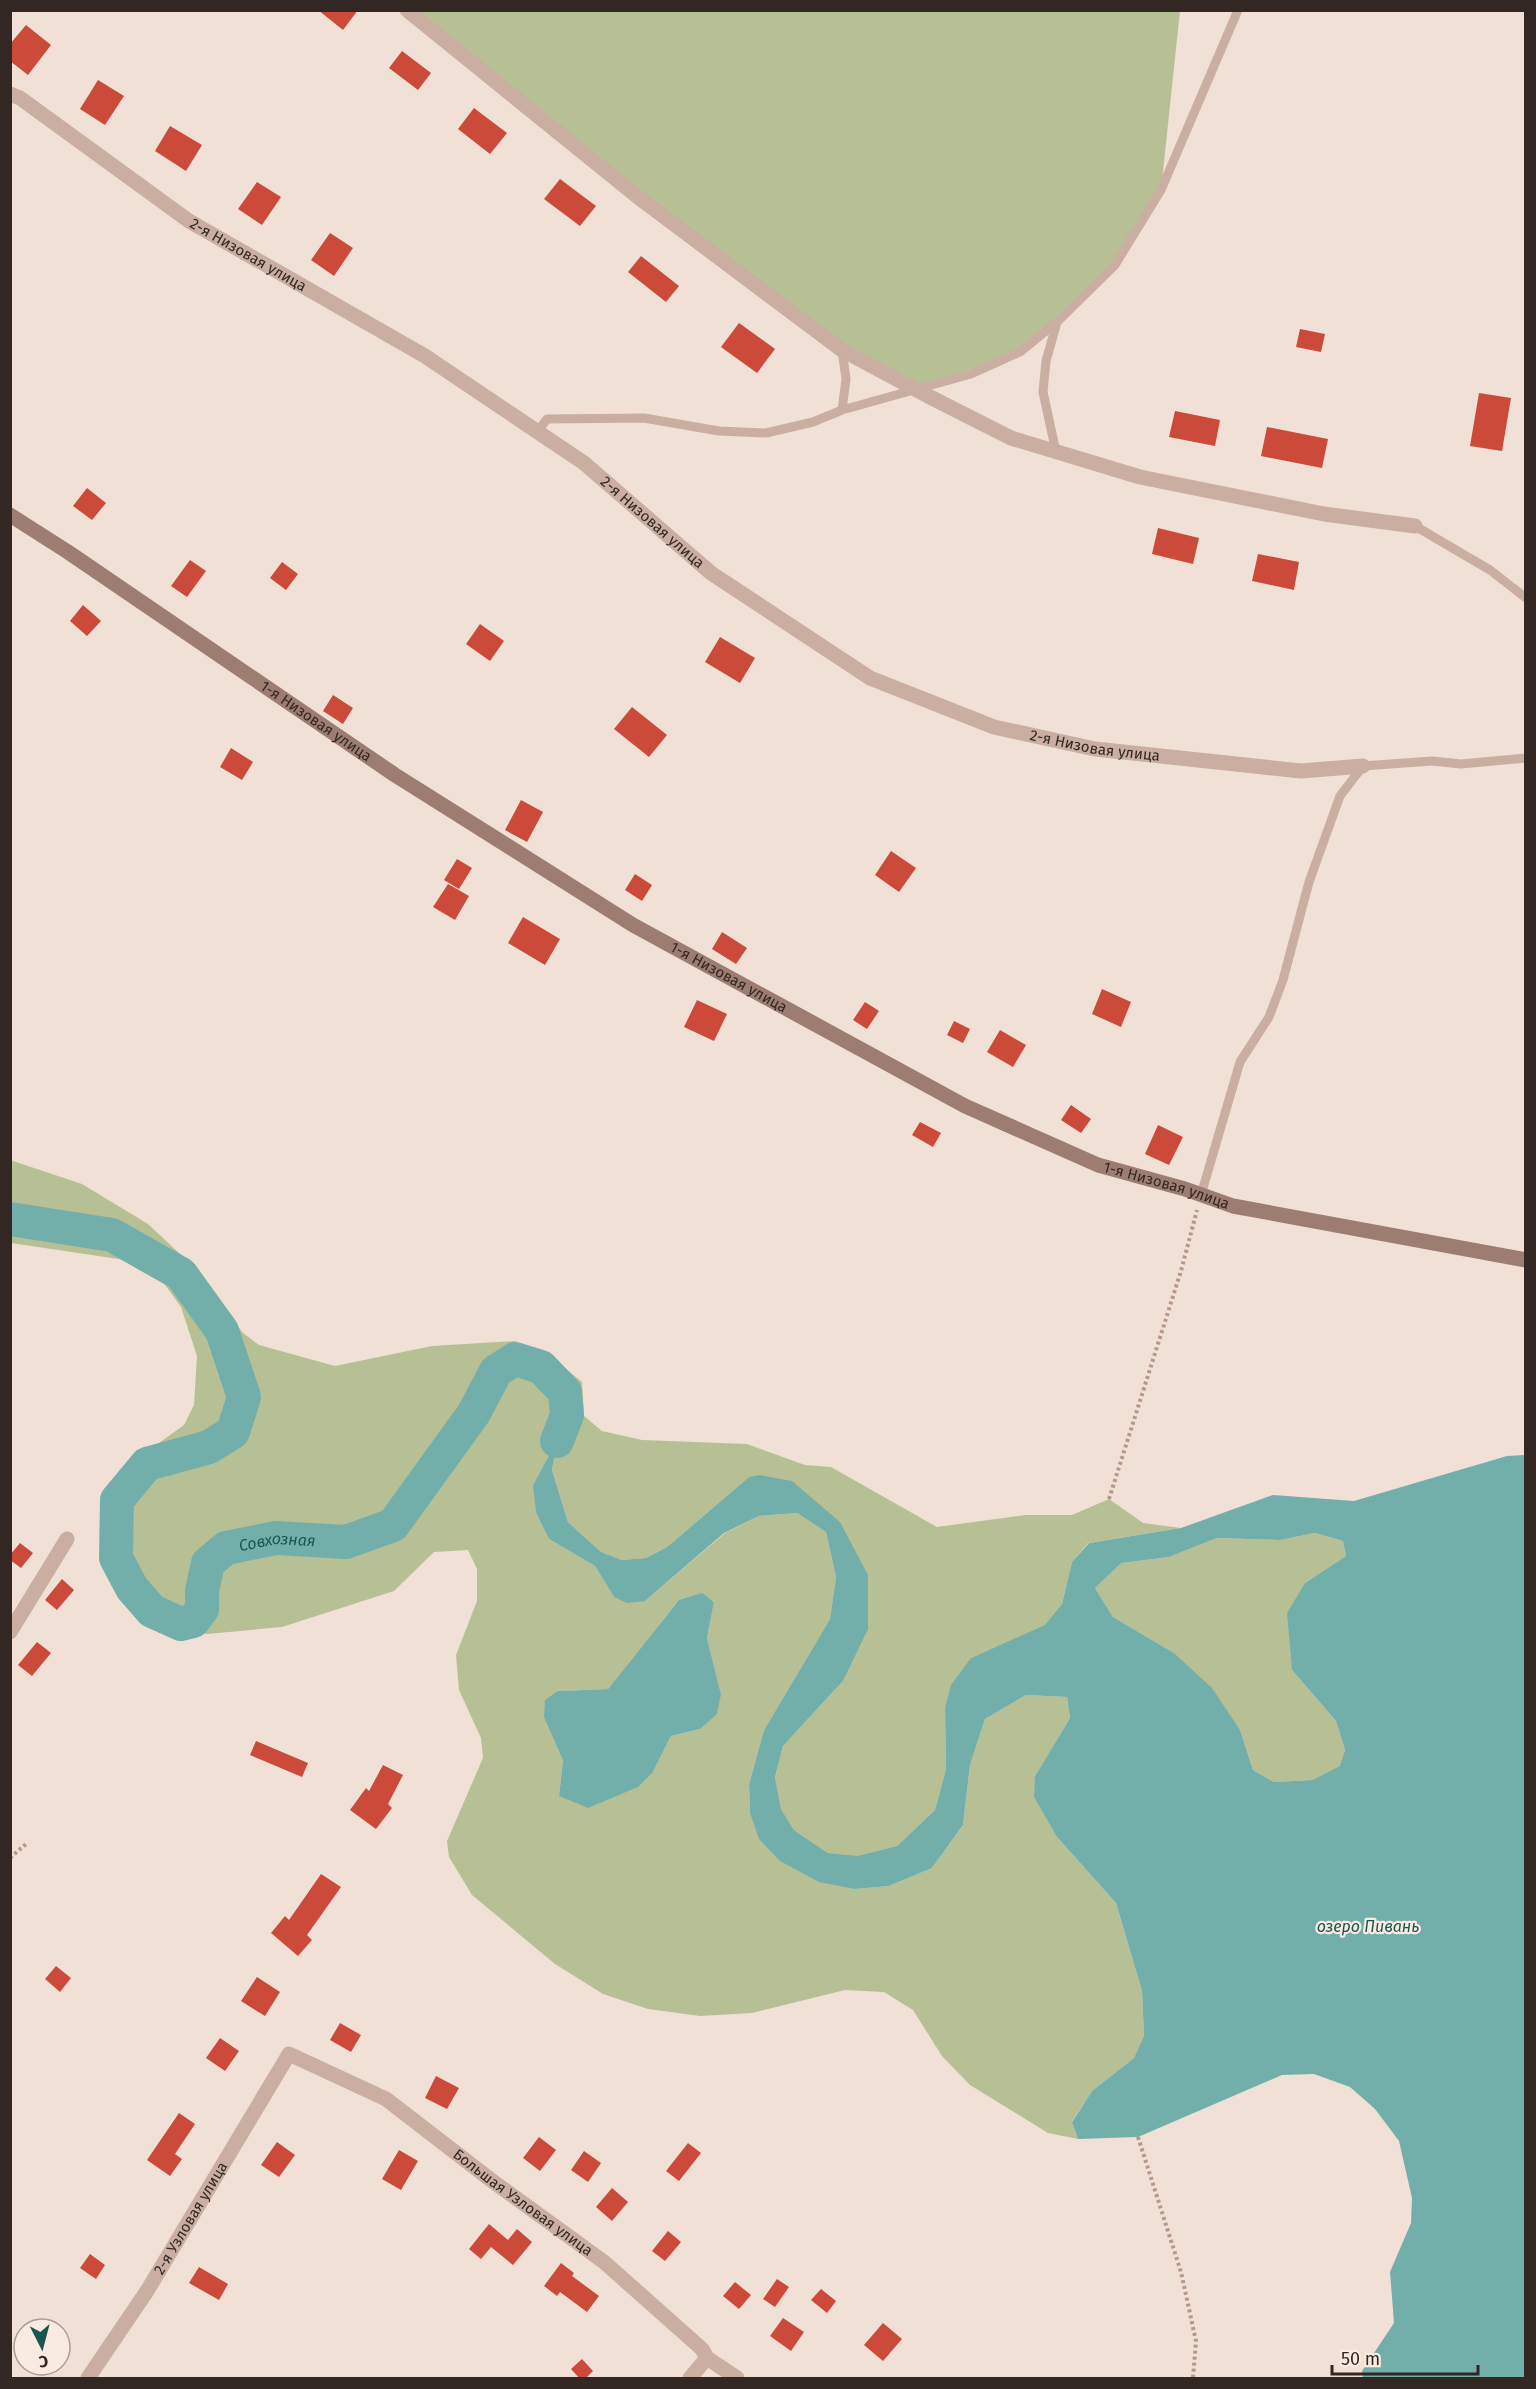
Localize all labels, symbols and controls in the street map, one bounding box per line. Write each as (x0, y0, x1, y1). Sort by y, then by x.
street label: 2-я Низовая улица (187, 214, 310, 295)
street label: 2-я Низовая улица (597, 473, 708, 572)
street label: 1-я Низовая улица (257, 677, 375, 765)
street label: 2-я Низовая улица (1028, 726, 1161, 765)
street label: 1-я Низовая улица (667, 938, 790, 1016)
street label: 1-я Низовая улица (1102, 1158, 1232, 1213)
water label: Совхозная (237, 1529, 316, 1555)
water label: озеро Пивань (1317, 1917, 1419, 1936)
street label: Большая Узловая улица (450, 2145, 596, 2260)
street label: 2-я Узловая улица (150, 2159, 231, 2278)
north arrow (12, 2317, 72, 2377)
scale bar (1332, 2338, 1478, 2376)
text: 50 m (1341, 2348, 1380, 2370)
text: С (37, 2351, 49, 2371)

